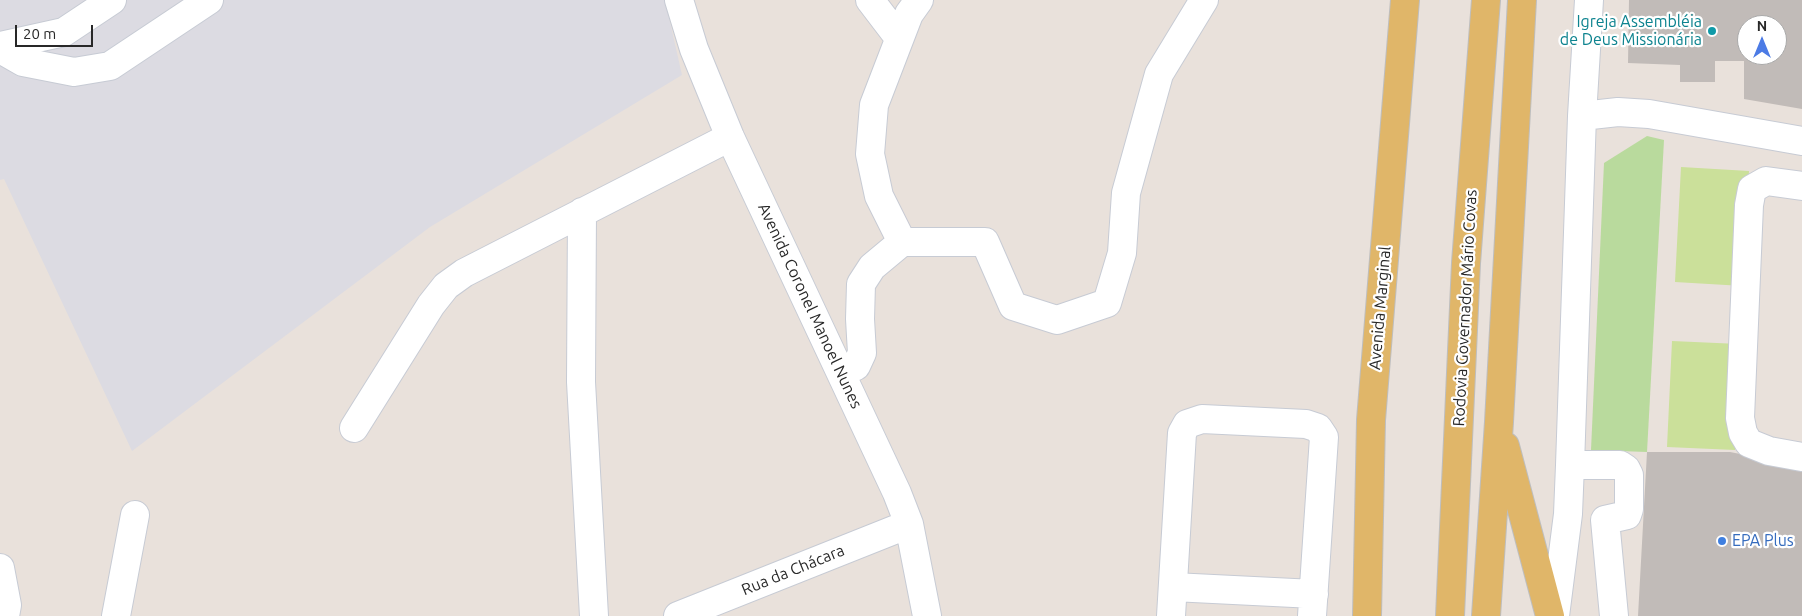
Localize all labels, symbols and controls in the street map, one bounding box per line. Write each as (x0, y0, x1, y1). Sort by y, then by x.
place label: Igreja Assembléia de Deus Missionária (1560, 12, 1702, 50)
scale bar (18, 15, 95, 47)
north arrow (1737, 15, 1787, 65)
text: N (1757, 18, 1767, 34)
text: 20 m (23, 25, 56, 42)
marker: Igreja Assembléia de Deus Missionária (1706, 25, 1718, 37)
street label: Rodovia Governador Mário Covas (1449, 189, 1481, 427)
street label: Avenida Coronel Manoel Nunes (754, 200, 866, 412)
street label: Avenida Marginal (1365, 245, 1395, 371)
place label: EPA Plus (1732, 531, 1794, 551)
marker: EPA Plus (1716, 535, 1728, 547)
street label: Rua da Chácara (739, 541, 847, 599)

